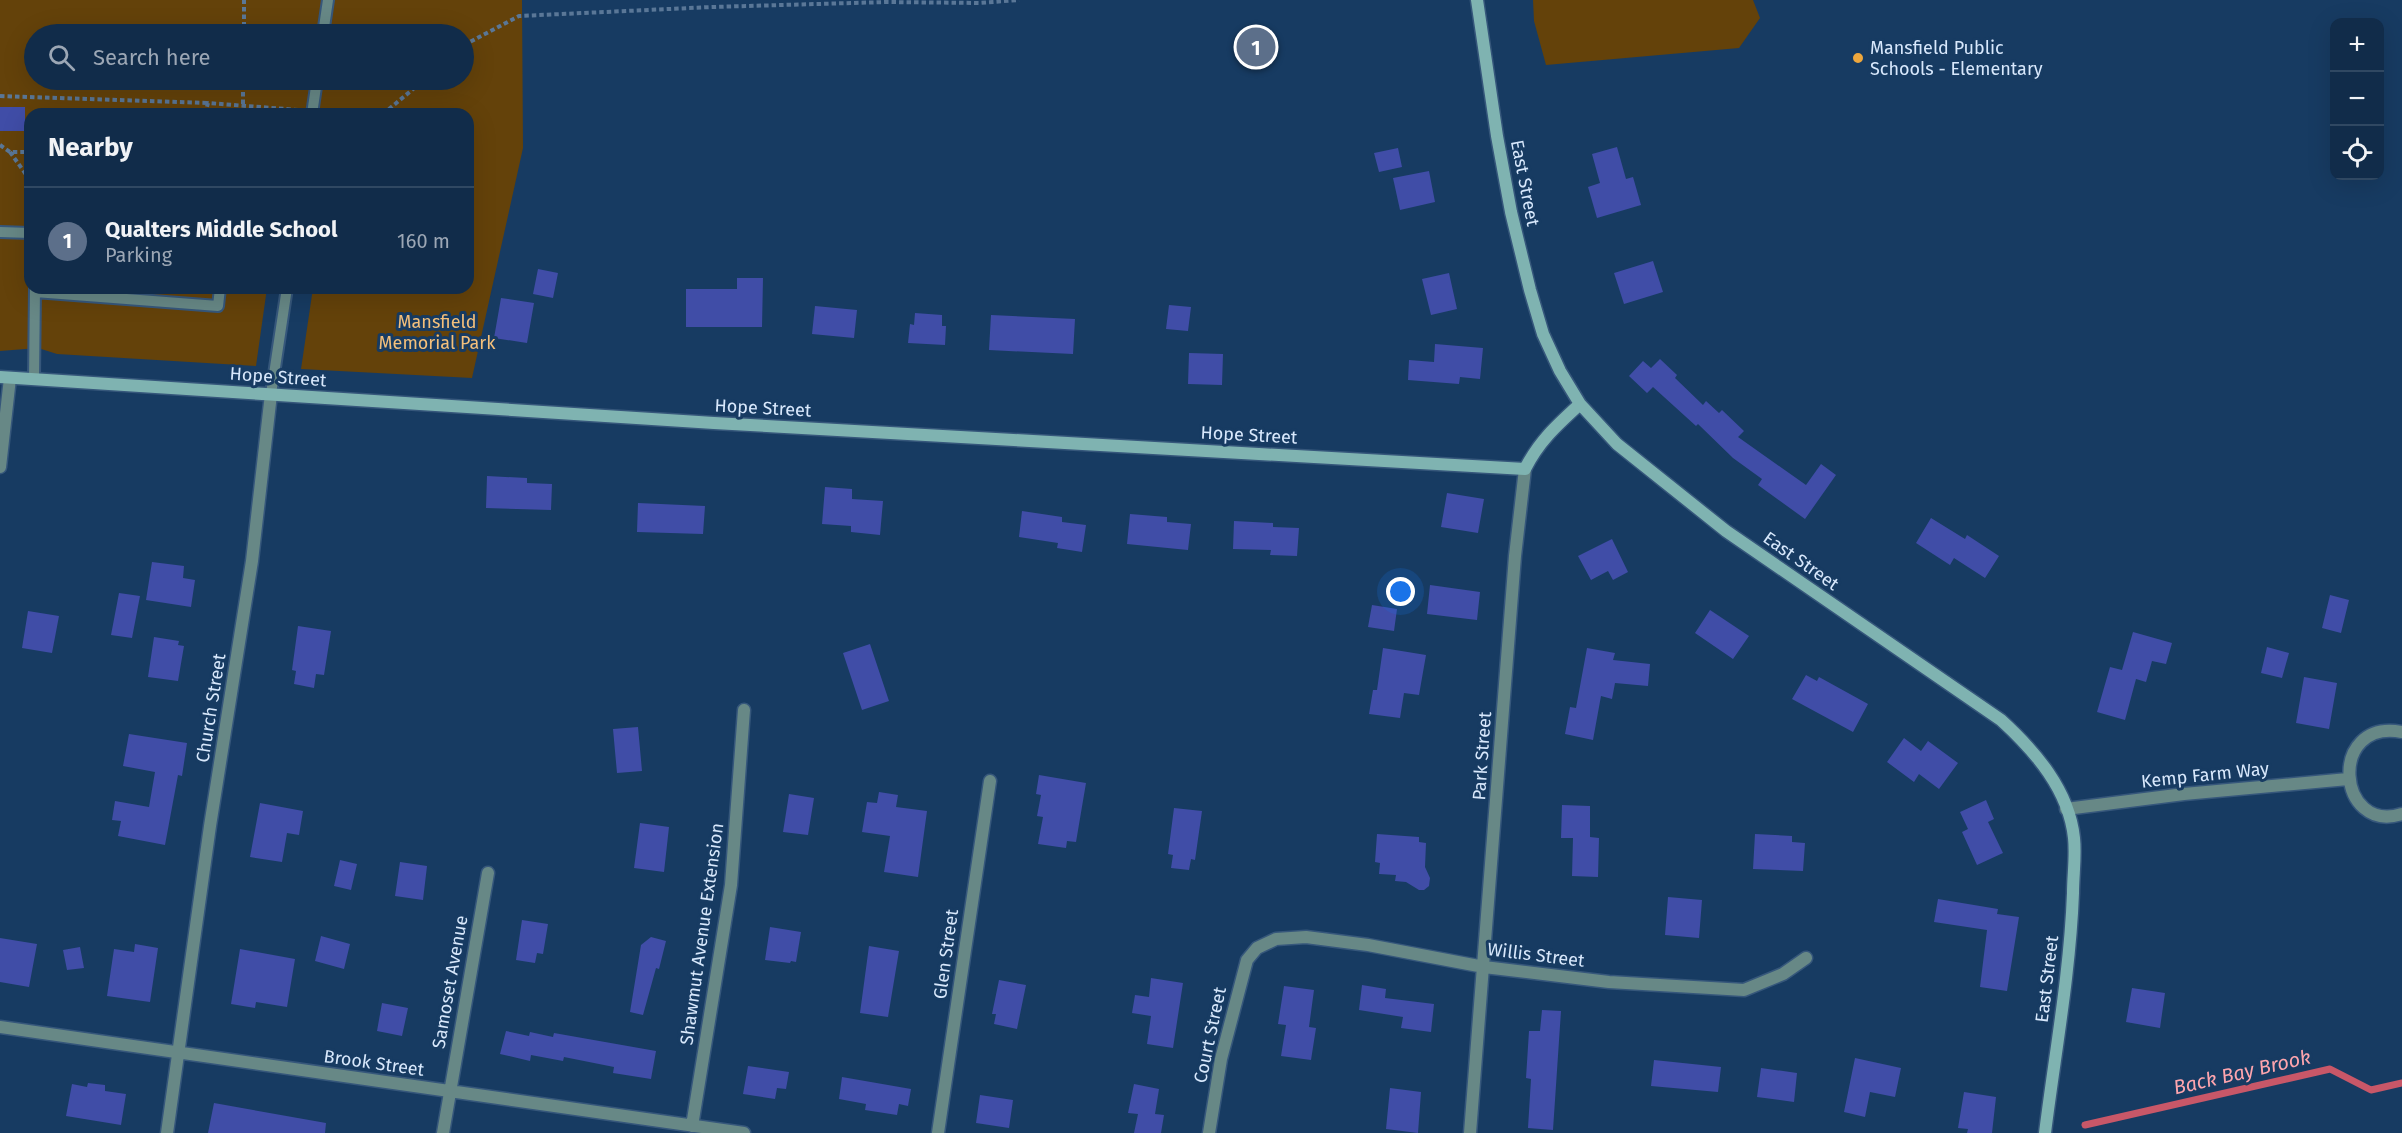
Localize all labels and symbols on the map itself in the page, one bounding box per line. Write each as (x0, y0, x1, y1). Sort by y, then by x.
pin: 1 (1236, 24, 1276, 70)
place label: Mansfield Public Schools - Elementary (1870, 37, 2043, 80)
marker: Mansfield Public Schools - Elementary (1851, 51, 1865, 65)
street label: East Street (1506, 138, 1544, 229)
park label: Mansfield Memorial Park (379, 311, 496, 354)
street label: Hope Street (229, 363, 328, 391)
street label: Hope Street (714, 394, 812, 422)
street label: Hope Street (1200, 421, 1298, 449)
street label: East Street (1759, 527, 1844, 595)
your location (1386, 577, 1415, 606)
street label: Church Street (192, 651, 231, 764)
street label: Park Street (1468, 710, 1496, 801)
street label: Kemp Farm Way (2140, 757, 2270, 793)
street label: Shawmut Avenue Extension (676, 821, 728, 1047)
street label: Glen Street (929, 907, 963, 1000)
street label: Samoset Avenue (427, 914, 473, 1050)
street label: East Street (2031, 934, 2063, 1024)
street label: Willis Street (1486, 938, 1586, 972)
street label: Court Street (1189, 984, 1231, 1085)
street label: Brook Street (322, 1045, 426, 1081)
water label: Back Bay Brook (2171, 1045, 2313, 1099)

